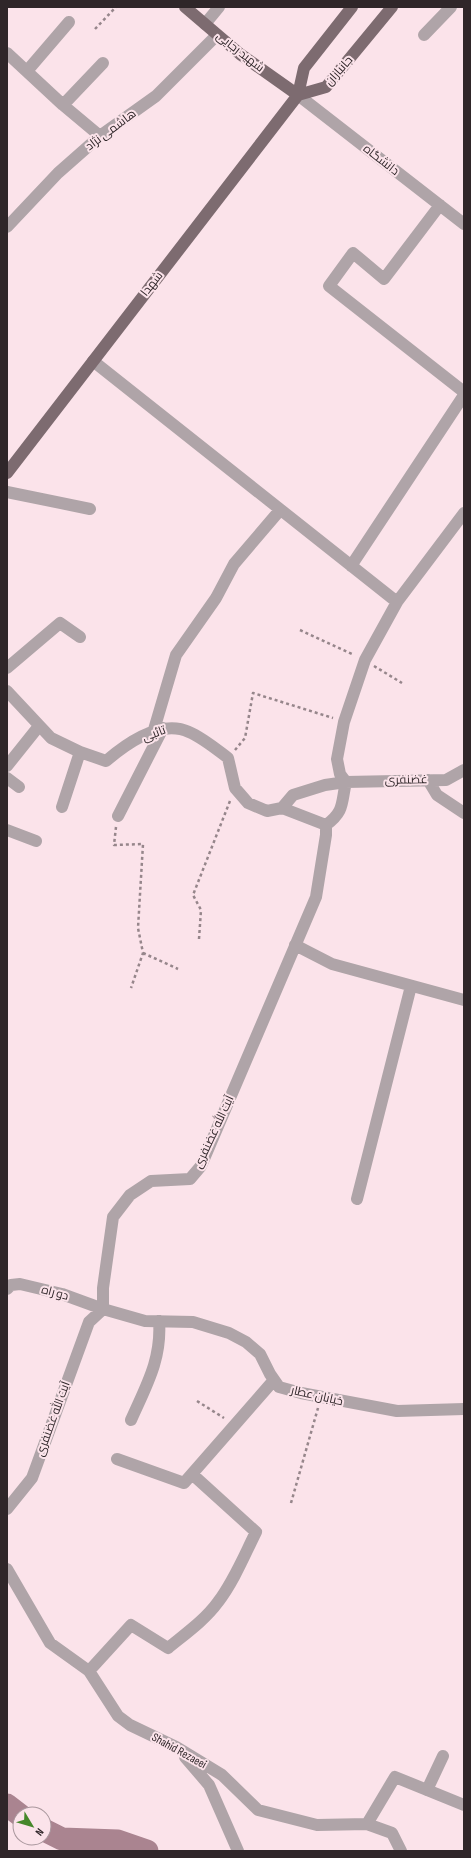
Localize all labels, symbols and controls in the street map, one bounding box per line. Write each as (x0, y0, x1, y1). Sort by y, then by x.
street label: شهید رجایی (213, 29, 267, 75)
street label: جانبازان (322, 53, 356, 89)
street label: هاشمی نژاد (83, 106, 139, 154)
street label: دانشگاه (360, 141, 402, 179)
street label: شهدا (138, 268, 166, 299)
street label: تائبی (140, 722, 169, 745)
street label: غضنفری (384, 772, 428, 788)
street label: آیت الله غضنفری (190, 1092, 238, 1171)
street label: دو راه (40, 1282, 70, 1304)
street label: آیت الله غضنفری (32, 1378, 74, 1459)
street label: خیابان عطار (288, 1382, 345, 1409)
street label: Shahid Rezaeei (149, 1730, 209, 1772)
north arrow (12, 1806, 52, 1846)
text: N (32, 1826, 46, 1838)

